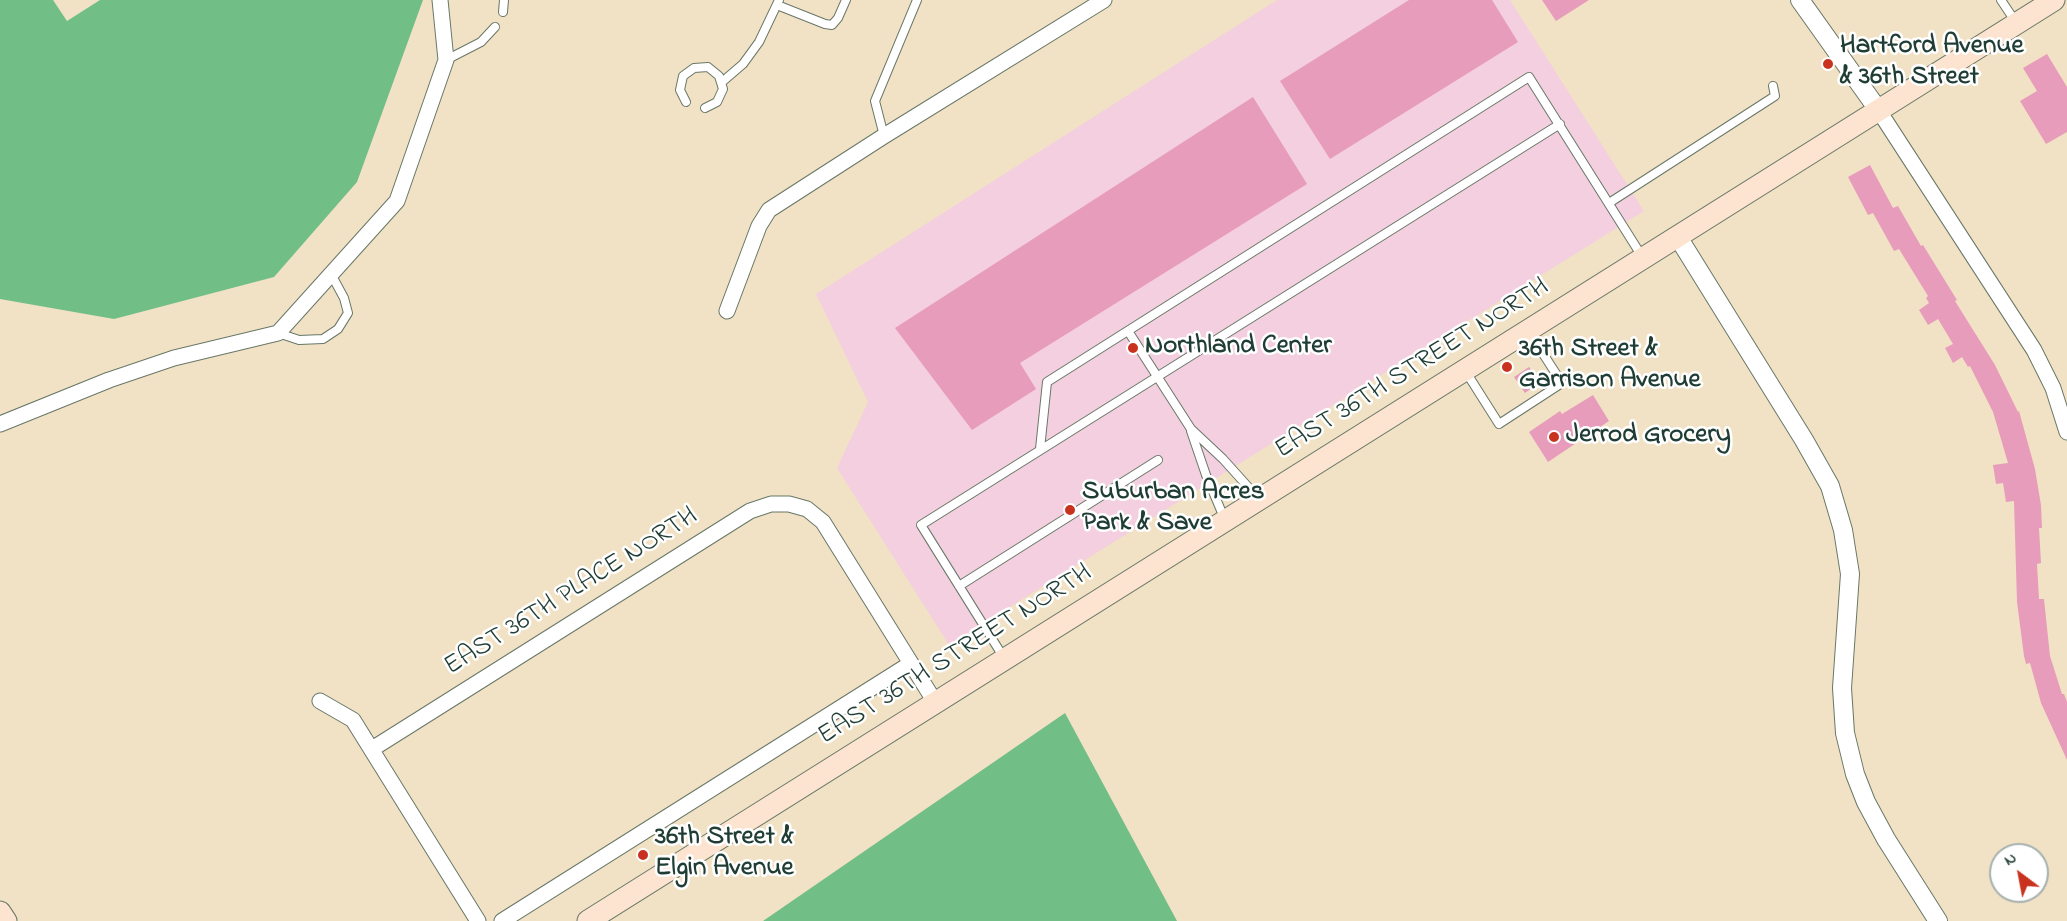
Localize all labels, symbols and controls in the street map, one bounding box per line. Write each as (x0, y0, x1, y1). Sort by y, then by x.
place label: Hartford Avenue & 36th Street (1840, 32, 2024, 95)
marker: Hartford Avenue & 36th Street (1821, 57, 1835, 71)
street label: EAST 36TH STREET NORTH (1270, 272, 1556, 468)
place label: Northland Center (1145, 332, 1332, 364)
place label: 36th Street & Garrison Avenue (1519, 335, 1701, 398)
marker: Northland Center (1126, 341, 1140, 355)
marker: 36th Street & Garrison Avenue (1500, 360, 1514, 374)
place label: Jerrod Grocery (1566, 421, 1731, 453)
marker: Jerrod Grocery (1547, 430, 1561, 444)
place label: Suburban Acres Park & Save (1082, 478, 1264, 541)
street label: EAST 36TH PLACE NORTH (439, 502, 705, 684)
marker: Suburban Acres Park & Save (1063, 503, 1077, 517)
street label: EAST 36TH STREET NORTH (813, 558, 1099, 754)
place label: 36th Street & Elgin Avenue (655, 823, 794, 886)
north arrow (1989, 843, 2049, 903)
text: N (2000, 846, 2021, 872)
marker: 36th Street & Elgin Avenue (636, 848, 650, 862)

